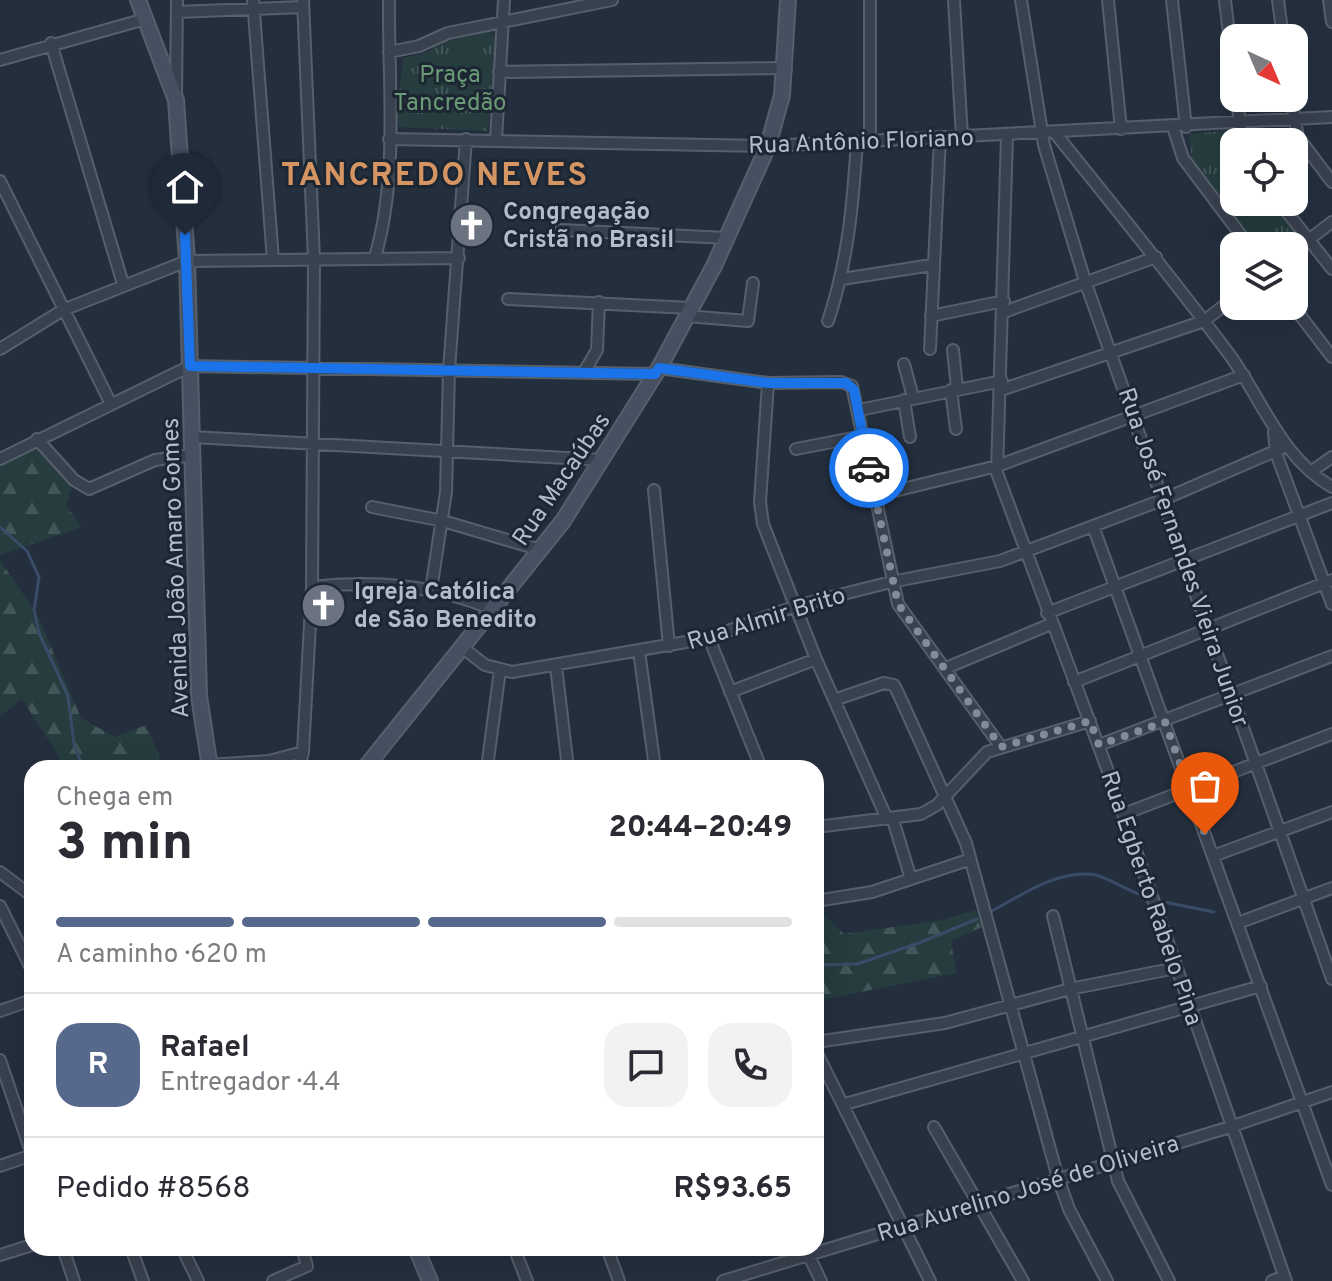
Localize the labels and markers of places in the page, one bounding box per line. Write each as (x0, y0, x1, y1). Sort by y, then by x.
pin (151, 153, 219, 235)
place label: Congregação Cristã no Brasil (503, 198, 674, 256)
church icon: Congregação Cristã no Brasil (448, 201, 496, 249)
place label: Igreja Católica de São Benedito (354, 578, 537, 636)
church icon: Igreja Católica de São Benedito (299, 581, 347, 629)
pin (1171, 752, 1239, 834)

